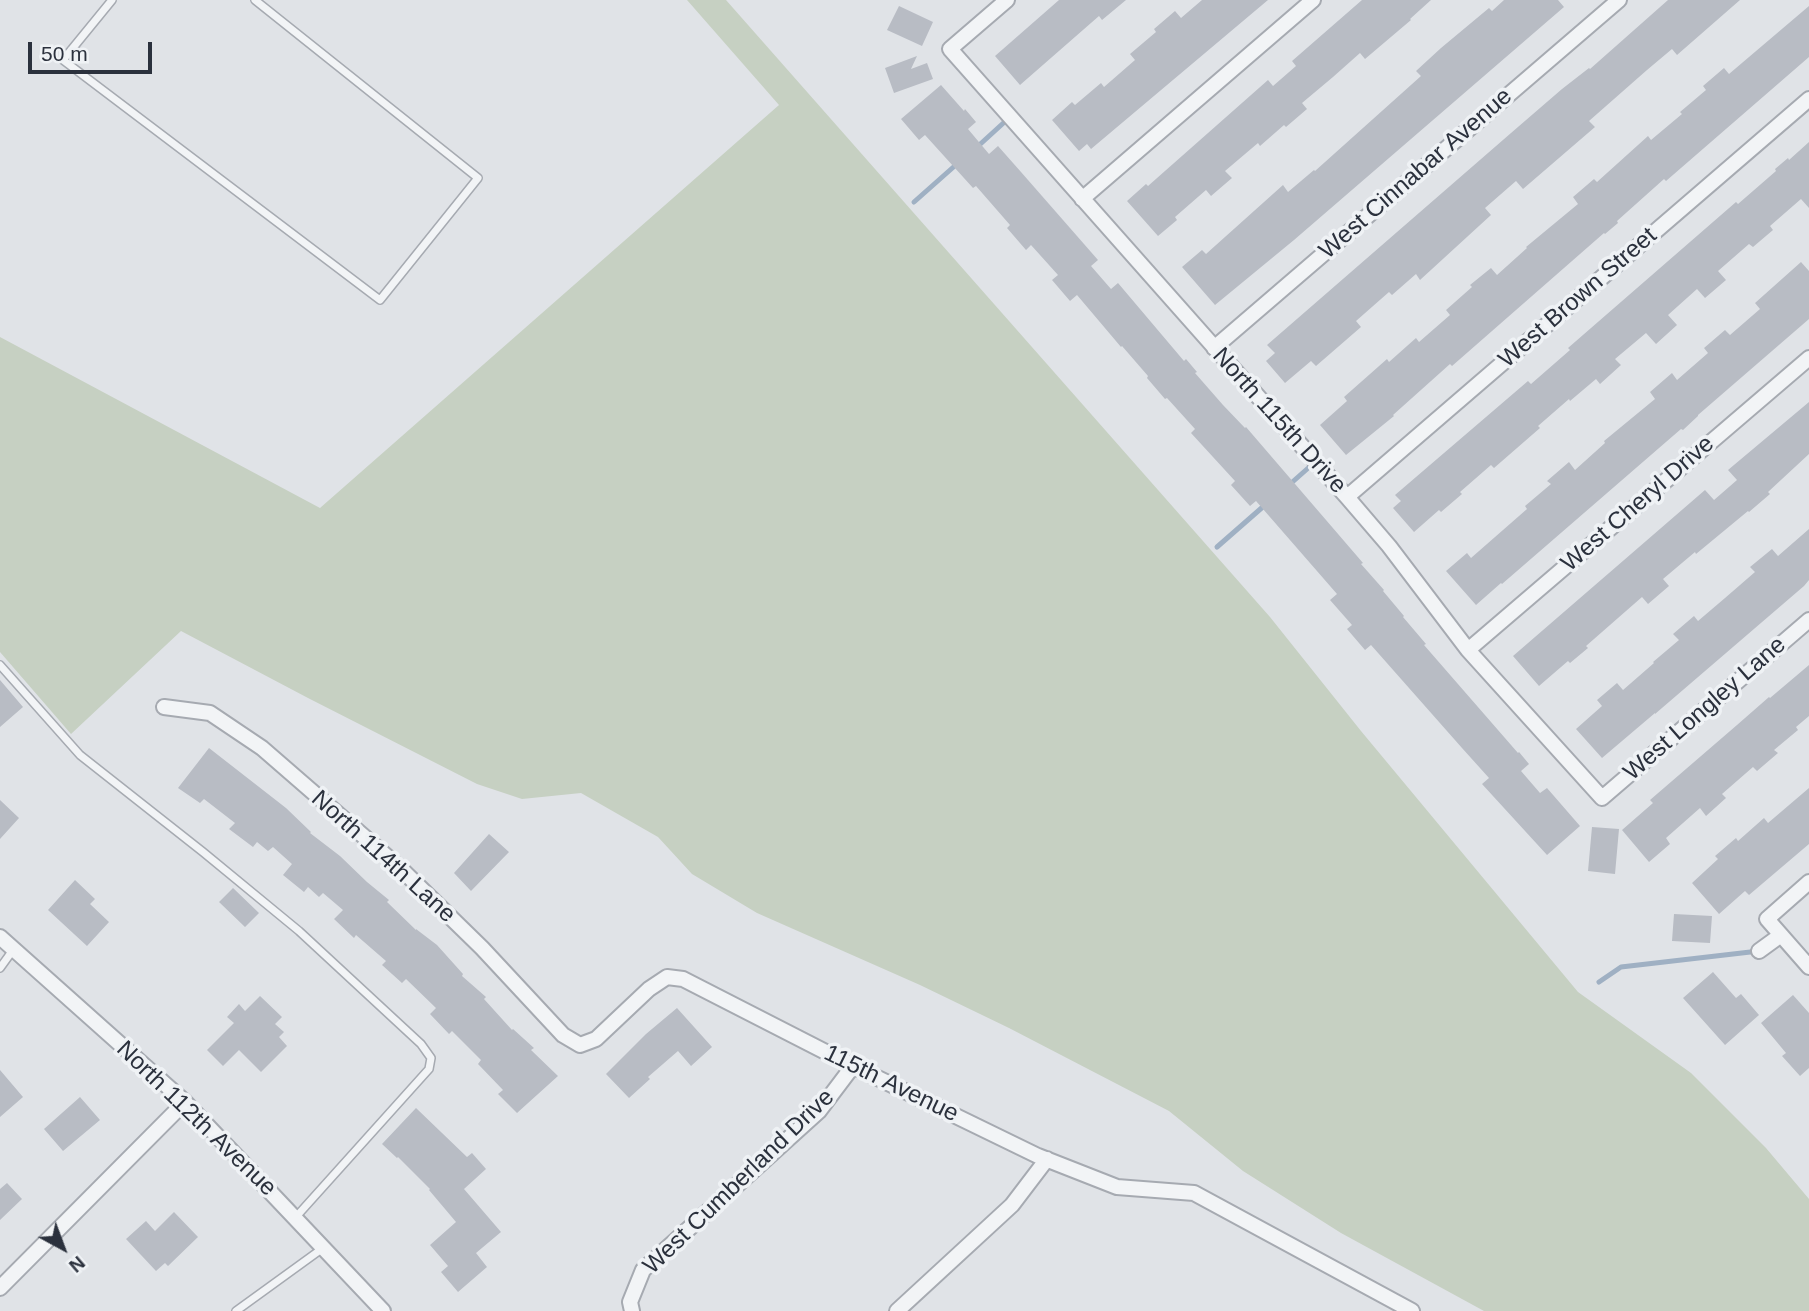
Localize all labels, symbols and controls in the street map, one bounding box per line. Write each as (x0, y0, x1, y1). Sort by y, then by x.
scale bar (32, 28, 156, 72)
text: 50 m (41, 42, 88, 65)
street label: West Cinnabar Avenue (1314, 82, 1518, 266)
street label: West Brown Street (1493, 222, 1663, 374)
street label: North 115th Drive (1206, 342, 1352, 500)
street label: West Cheryl Drive (1556, 430, 1720, 578)
street label: West Longley Lane (1618, 631, 1792, 787)
street label: North 114th Lane (305, 785, 461, 929)
street label: North 112th Avenue (110, 1035, 282, 1203)
street label: 115th Avenue (819, 1039, 963, 1129)
street label: West Cumberland Drive (638, 1083, 840, 1281)
north arrow (28, 1213, 98, 1283)
text: N (65, 1252, 89, 1277)

